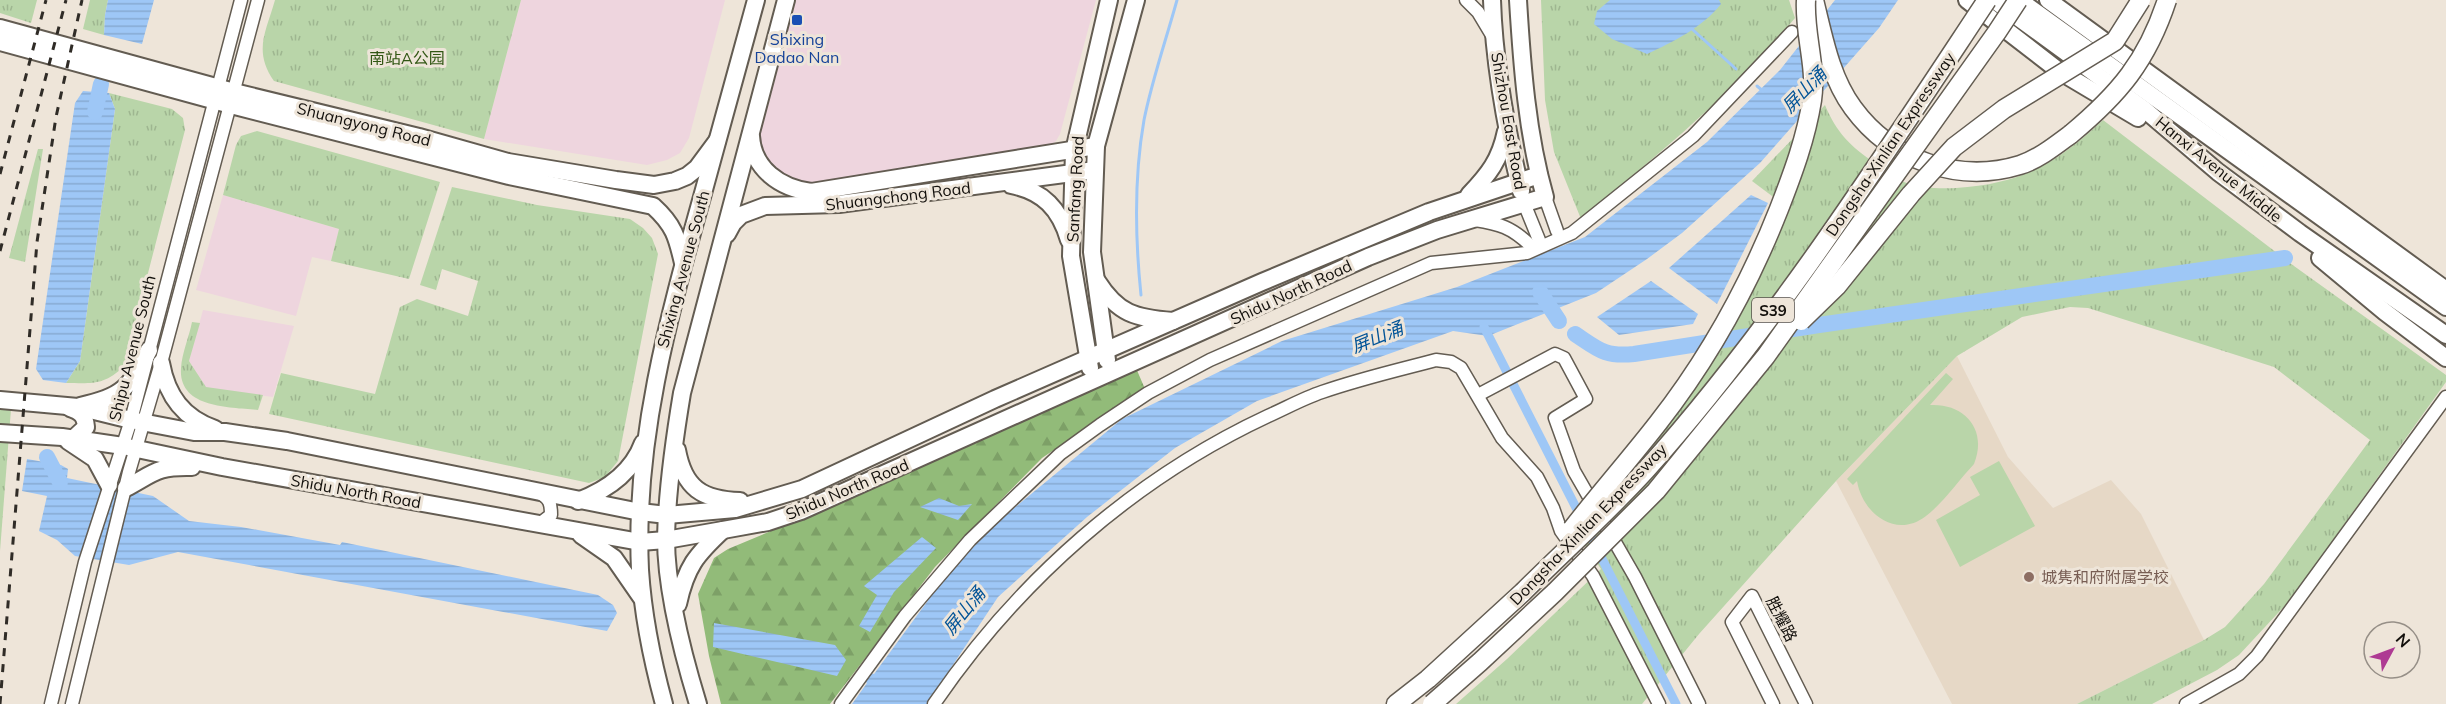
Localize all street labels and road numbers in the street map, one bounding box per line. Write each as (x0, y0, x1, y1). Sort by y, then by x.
street label: Dongsha-Xinlian Expressway (1821, 48, 1959, 240)
street label: Shizhou East Road (1487, 51, 1531, 191)
street label: Shuangyong Road (295, 98, 433, 150)
street label: Hanxi Avenue Middle (2152, 112, 2286, 226)
street label: Sanfang Road (1062, 135, 1088, 243)
street label: Shuangchong Road (824, 177, 972, 215)
street label: Shixing Avenue South (652, 188, 714, 350)
street label: Shidu North Road (1227, 255, 1355, 329)
street label: Shipu Avenue South (104, 273, 160, 423)
road number: S39 (1752, 298, 1794, 322)
street label: Dongsha-Xinlian Expressway (1505, 439, 1671, 609)
street label: Shidu North Road (782, 454, 912, 524)
street label: Shidu North Road (289, 470, 423, 512)
street label: 胜耀路 (1762, 593, 1802, 645)

